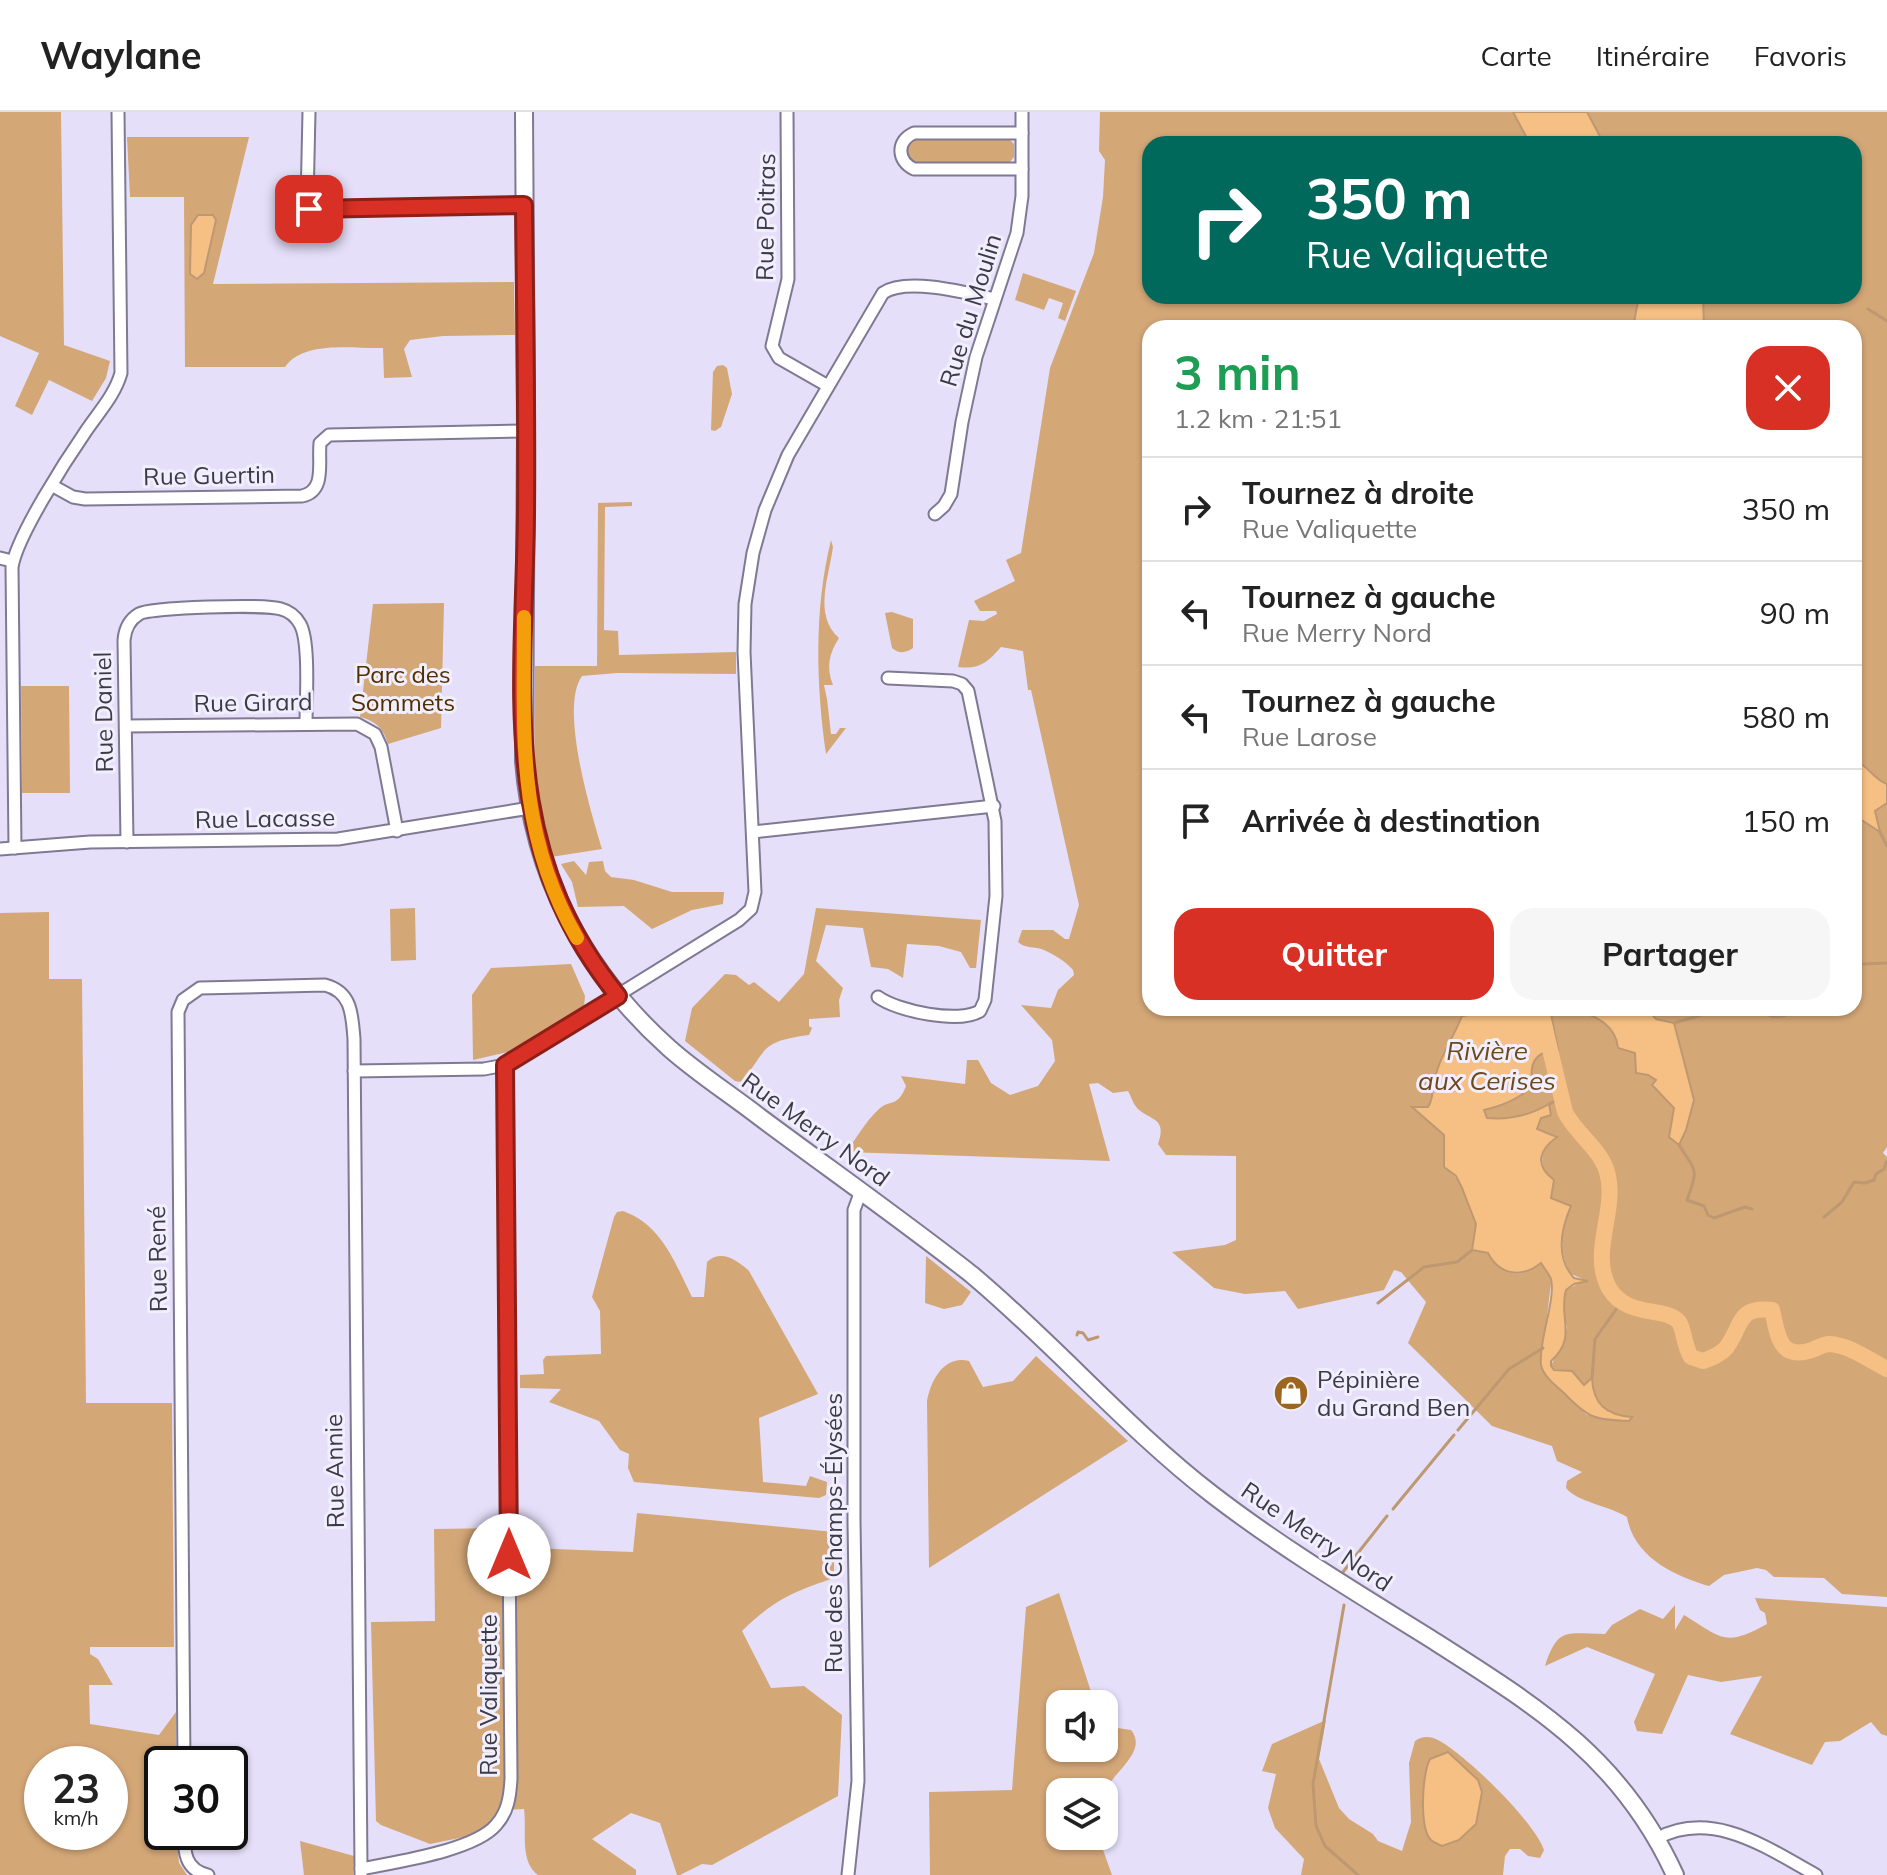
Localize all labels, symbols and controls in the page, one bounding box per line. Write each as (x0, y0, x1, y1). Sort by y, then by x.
text: Waylane (40, 31, 202, 79)
text: Carte (1480, 38, 1552, 73)
text: Itinéraire (1596, 38, 1710, 73)
text: Favoris (1754, 38, 1847, 73)
street label: Rue Poitras (749, 153, 781, 281)
text: 350 m (1306, 163, 1473, 233)
icon: right (1174, 168, 1278, 272)
pin (275, 175, 343, 243)
icon: arrive (287, 187, 331, 231)
street label: Rue du Moulin (933, 230, 1007, 390)
text: Rue Valiquette (1306, 232, 1549, 277)
text: 3 min (1174, 342, 1301, 402)
button: close (1746, 346, 1830, 430)
text: 1.2 km · 21:51 (1174, 402, 1342, 435)
street label: Rue Guertin (143, 459, 275, 491)
text: Tournez à droite (1242, 474, 1474, 512)
icon: right (1174, 487, 1218, 531)
text: 350 m (1742, 490, 1830, 528)
text: Rue Valiquette (1242, 512, 1417, 545)
text: Tournez à gauche (1242, 578, 1496, 616)
icon: left (1174, 591, 1218, 635)
text: 90 m (1760, 594, 1830, 632)
text: Rue Merry Nord (1242, 616, 1432, 649)
street label: Rue Daniel (87, 651, 119, 773)
park label: Parc des Sommets (351, 659, 455, 717)
text: Tournez à gauche (1242, 682, 1496, 720)
street label: Rue Girard (193, 686, 313, 718)
icon: left (1174, 695, 1218, 739)
text: 580 m (1742, 698, 1830, 736)
text: Rue Larose (1242, 720, 1377, 753)
icon: arrive (1174, 799, 1218, 843)
street label: Rue Lacasse (195, 802, 335, 834)
text: Arrivée à destination (1242, 802, 1541, 840)
text: 150 m (1742, 802, 1830, 840)
button: Quitter (1174, 908, 1494, 1000)
button: Partager (1510, 908, 1830, 1000)
water label: Rivière aux Cerises (1418, 1034, 1556, 1097)
street label: Rue Merry Nord (736, 1065, 896, 1193)
street label: Rue René (141, 1206, 173, 1312)
place label: Pépinière du Grand Ben (1317, 1364, 1470, 1422)
shop icon: Pépinière du Grand Ben (1272, 1374, 1310, 1412)
street label: Rue des Champs-Élysées (818, 1393, 848, 1673)
street label: Rue Annie (318, 1414, 350, 1528)
street label: Rue Merry Nord (1236, 1475, 1398, 1597)
position arrow (467, 1513, 551, 1597)
street label: Rue Valiquette (473, 1614, 503, 1776)
map controls (1046, 1690, 1118, 1850)
button: sound (1046, 1690, 1118, 1762)
speed limit sign: 30 (144, 1746, 248, 1850)
text: 23 (52, 1763, 100, 1813)
button: layers (1046, 1778, 1118, 1850)
text: km/h (53, 1805, 99, 1830)

